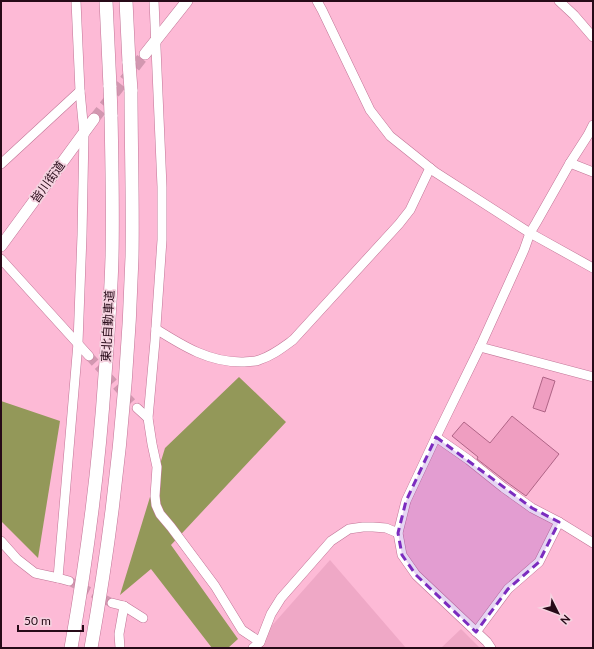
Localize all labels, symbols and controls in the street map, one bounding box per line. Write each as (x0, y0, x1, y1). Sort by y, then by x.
street label: 皆川街道 (27, 158, 68, 206)
street label: 東北自動車道 (98, 290, 117, 362)
north arrow (538, 593, 578, 633)
scale bar (18, 607, 83, 633)
text: 50 m (24, 613, 51, 628)
text: N (558, 613, 573, 628)

